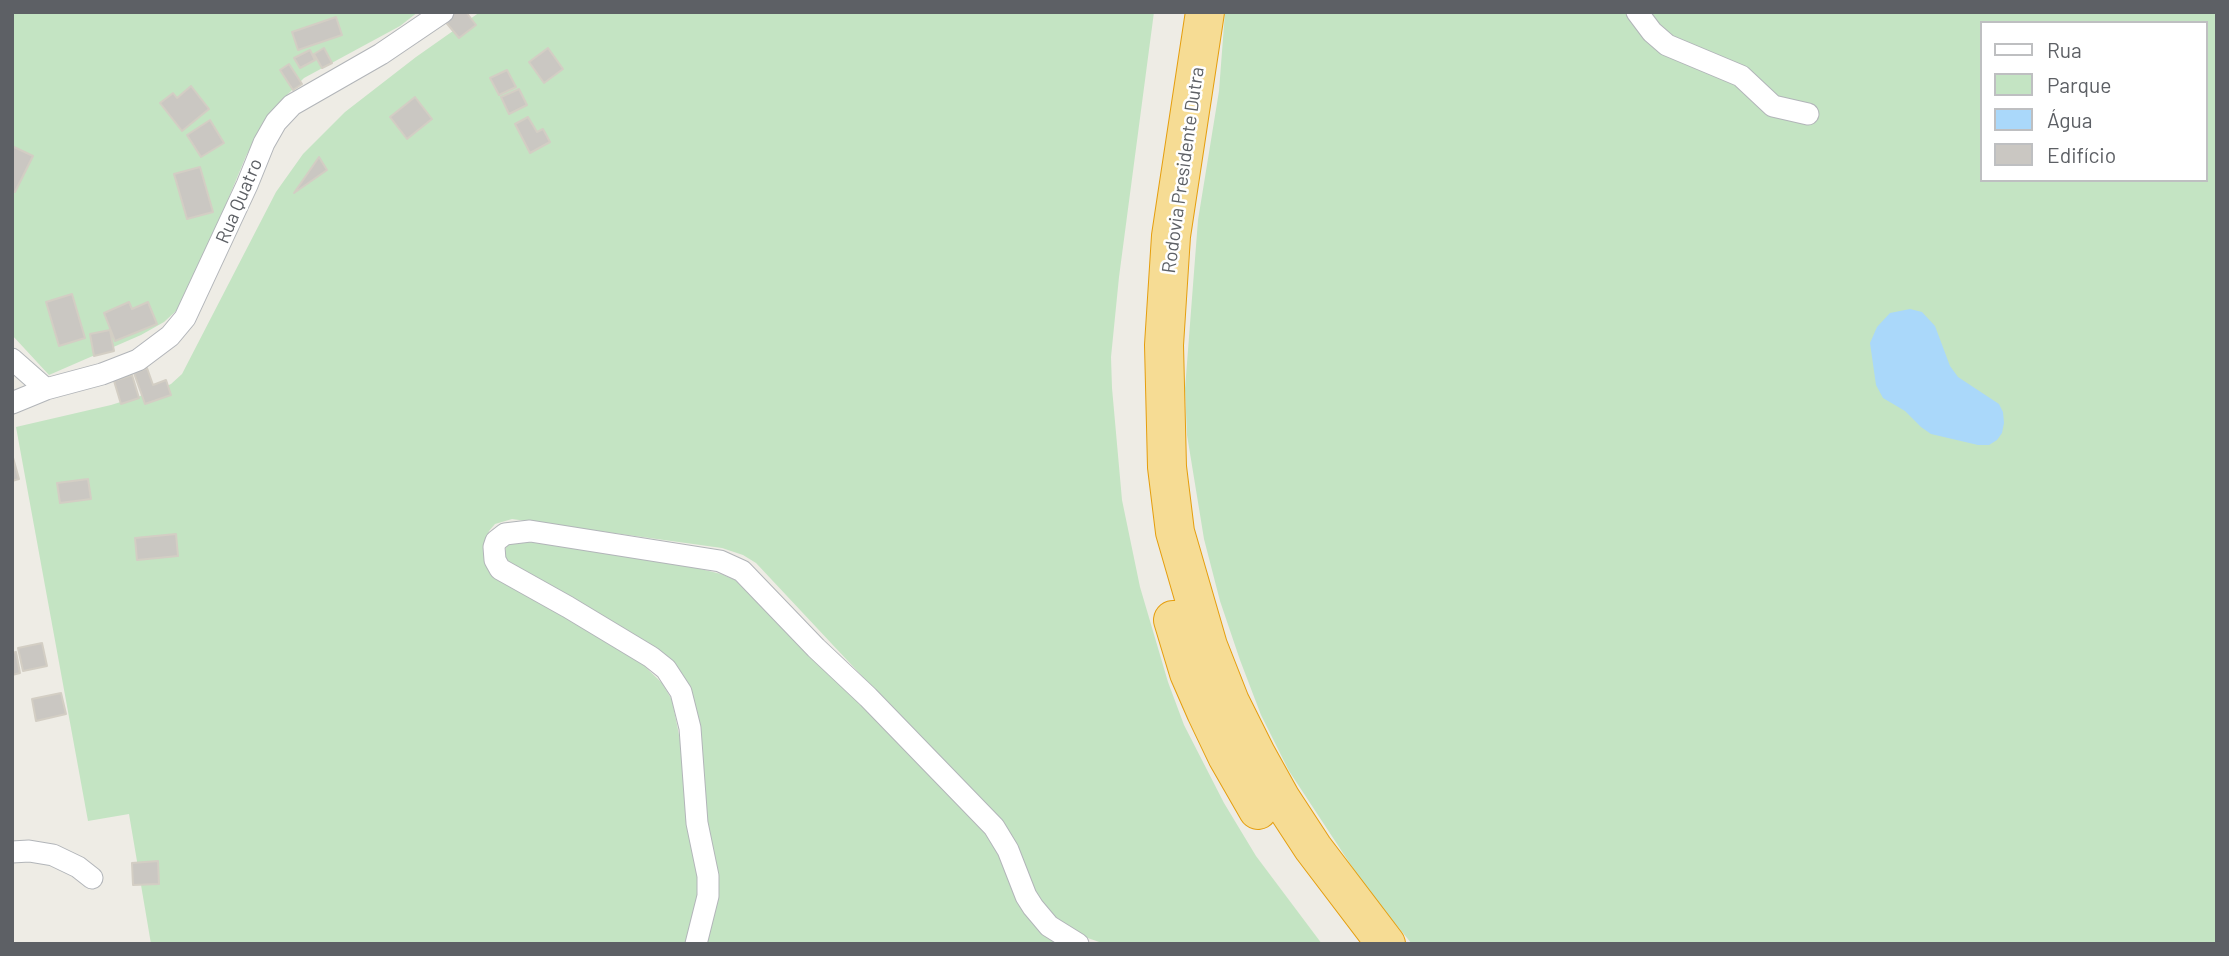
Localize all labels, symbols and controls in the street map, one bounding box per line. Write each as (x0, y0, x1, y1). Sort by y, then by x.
legend (1980, 21, 2208, 182)
text: Rua (2047, 37, 2082, 62)
street label: Rodovia Presidente Dutra (1157, 65, 1209, 275)
text: Parque (2047, 72, 2112, 97)
text: Água (2047, 107, 2093, 132)
text: Edifício (2047, 142, 2116, 167)
street label: Rua Quatro (211, 155, 267, 247)

